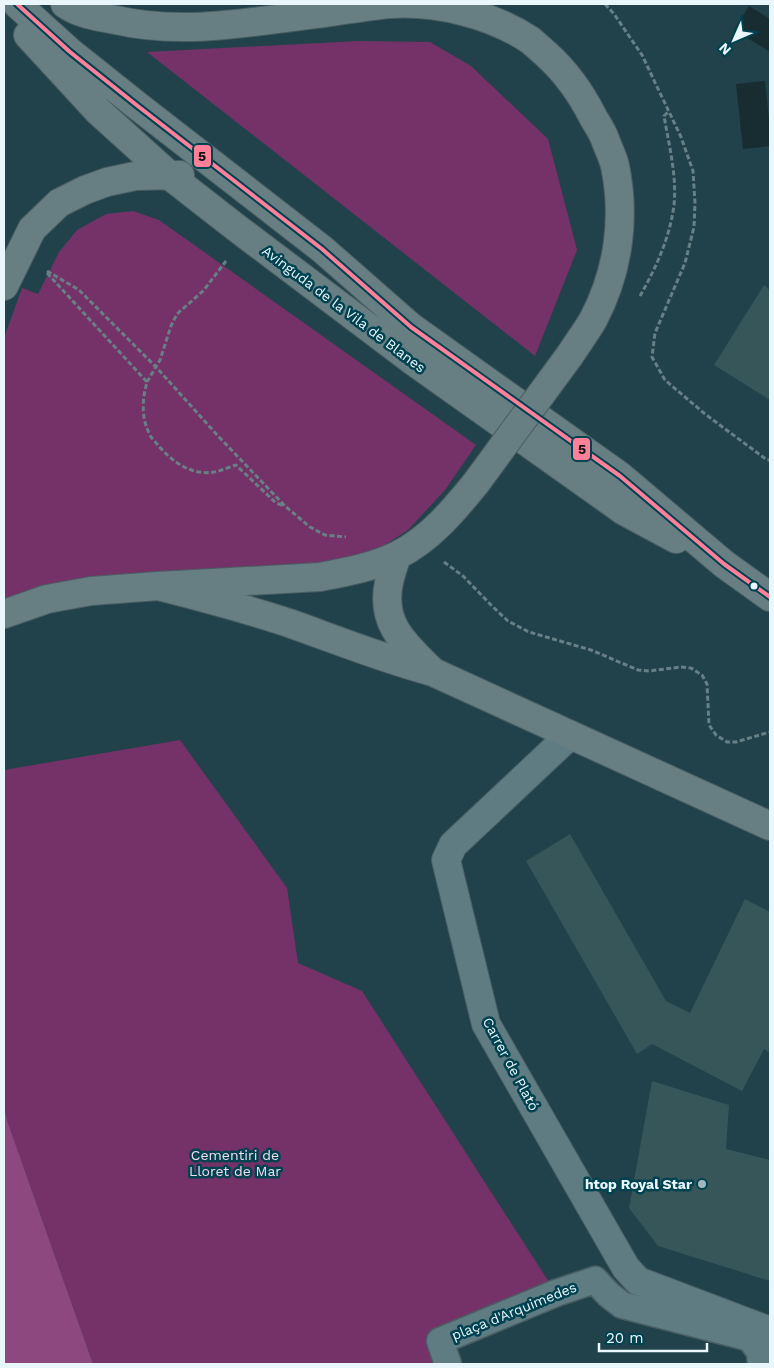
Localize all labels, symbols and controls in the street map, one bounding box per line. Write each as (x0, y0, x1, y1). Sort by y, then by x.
north arrow (709, 15, 759, 65)
text: N (715, 40, 734, 59)
line badge: 5 (193, 144, 212, 168)
text: 5 (198, 148, 206, 164)
street label: Avinguda de la Vila de Blanes (259, 242, 429, 376)
line badge: 5 (572, 437, 591, 461)
text: 5 (578, 441, 586, 457)
unlabelled marker (749, 581, 759, 591)
street label: Carrer de Plató (480, 1015, 542, 1113)
park label: Cementiri de Lloret de Mar (189, 1147, 281, 1179)
place label: htop Royal Star (585, 1176, 692, 1192)
marker: htop Royal Star (696, 1178, 708, 1190)
street label: plaça d'Arquimedes (449, 1279, 579, 1343)
scale bar (599, 1320, 706, 1352)
text: 20 m (606, 1329, 644, 1347)

